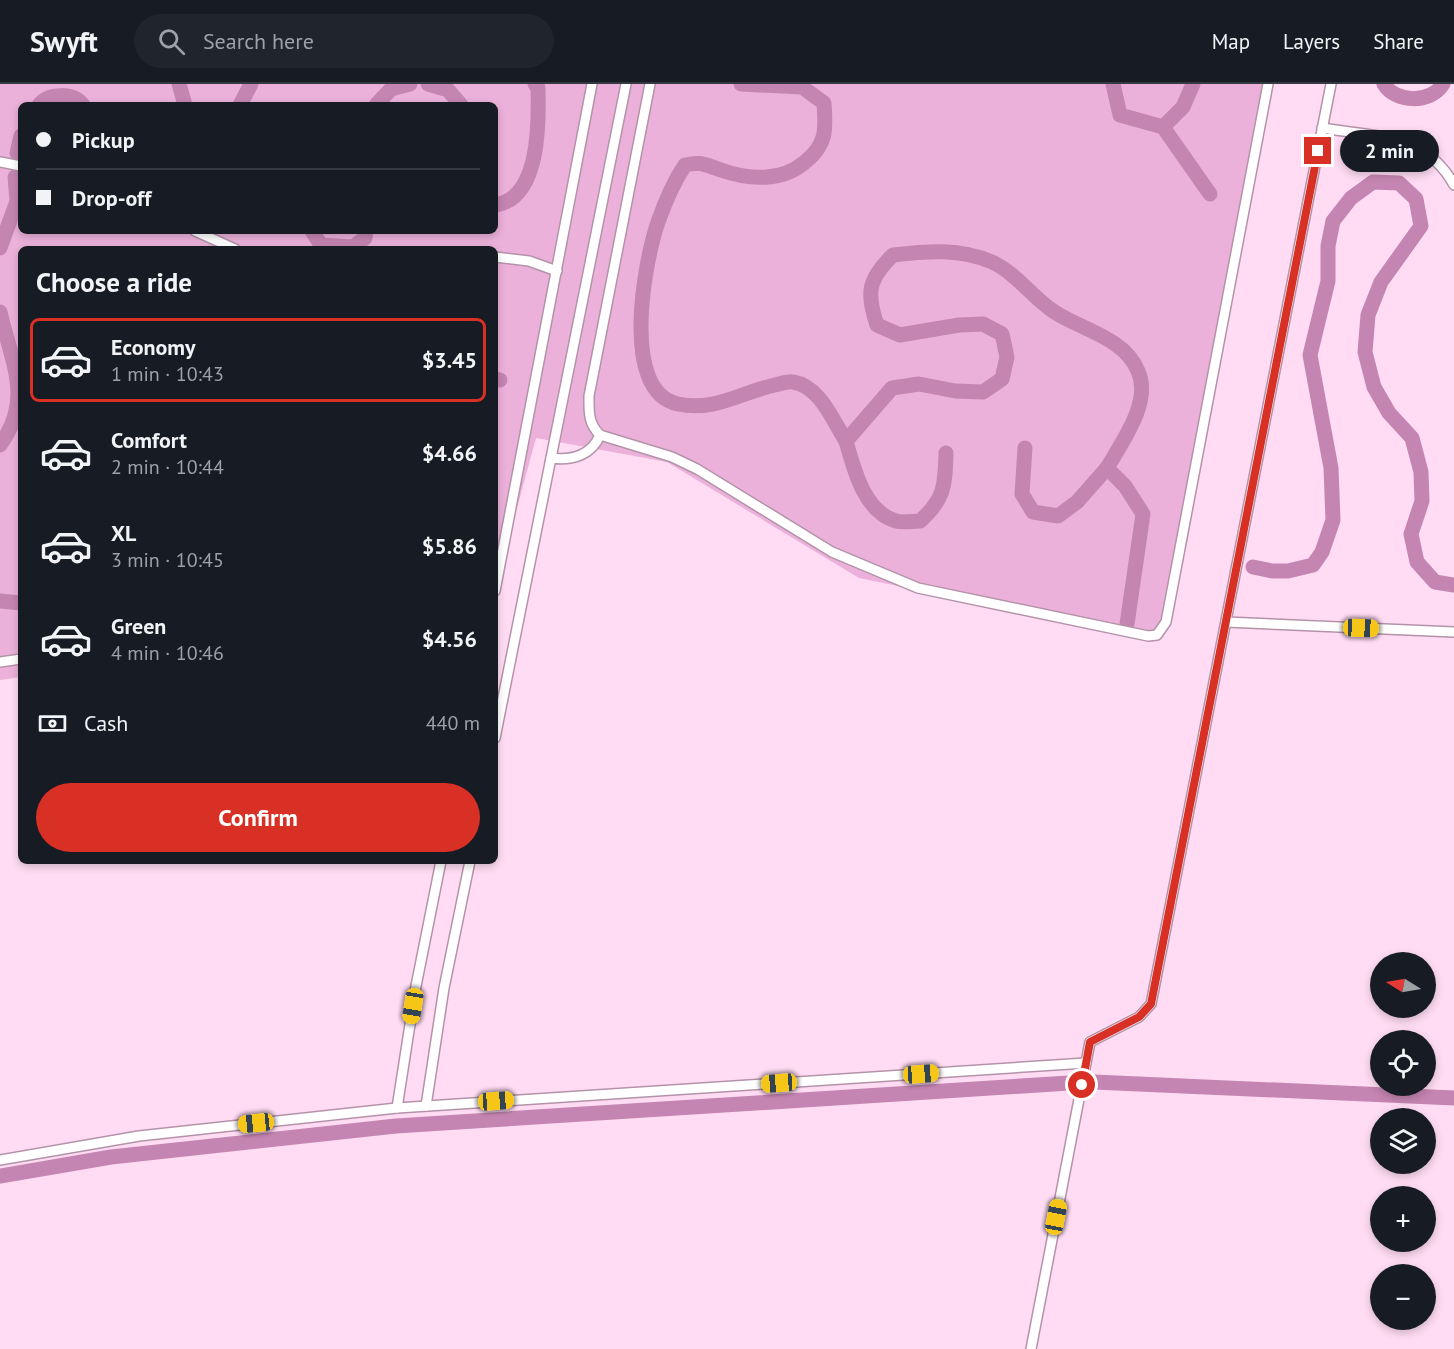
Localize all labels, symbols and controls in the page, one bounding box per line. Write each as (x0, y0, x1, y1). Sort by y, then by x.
search box (134, 14, 554, 68)
text: Swyft (30, 23, 98, 60)
icon: search (155, 25, 188, 58)
text: Search here (203, 27, 314, 55)
text: Map (1212, 28, 1250, 55)
text: Layers (1283, 28, 1340, 55)
text: Share (1373, 28, 1424, 55)
text: Pickup (72, 126, 135, 154)
callout: 2 min (1339, 130, 1438, 172)
route end (1304, 137, 1331, 164)
text: 2 min (1365, 138, 1414, 164)
text: Drop-off (72, 184, 151, 212)
text: Choose a ride (36, 265, 192, 299)
icon: car (39, 333, 93, 387)
text: Economy (111, 333, 195, 361)
text: $3.45 (422, 346, 477, 374)
text: 1 min · 10:43 (111, 361, 224, 387)
icon: car (39, 426, 93, 480)
text: Comfort (111, 426, 187, 454)
text: $4.66 (422, 439, 477, 467)
text: 2 min · 10:44 (111, 454, 224, 480)
icon: car (39, 519, 93, 573)
text: XL (111, 519, 136, 547)
text: $5.86 (422, 532, 477, 560)
text: 3 min · 10:45 (111, 547, 224, 573)
icon: car (39, 612, 93, 666)
text: Green (111, 612, 166, 640)
car (1343, 618, 1379, 638)
text: $4.56 (422, 625, 477, 653)
text: 4 min · 10:46 (111, 640, 224, 666)
icon: cash (36, 707, 69, 740)
text: Cash (84, 709, 128, 737)
text: 440 m (426, 710, 480, 736)
button: Confirm (36, 783, 480, 852)
north arrow (1370, 952, 1436, 1018)
map controls (1370, 952, 1436, 1330)
car (401, 987, 425, 1025)
button: locate (1370, 1030, 1436, 1096)
car (902, 1064, 940, 1084)
route start (1068, 1071, 1095, 1098)
car (760, 1073, 798, 1093)
car (477, 1091, 515, 1111)
button: layers (1370, 1108, 1436, 1174)
car (237, 1112, 275, 1134)
button: + (1370, 1186, 1436, 1252)
car (1044, 1198, 1068, 1236)
button: − (1370, 1264, 1436, 1330)

